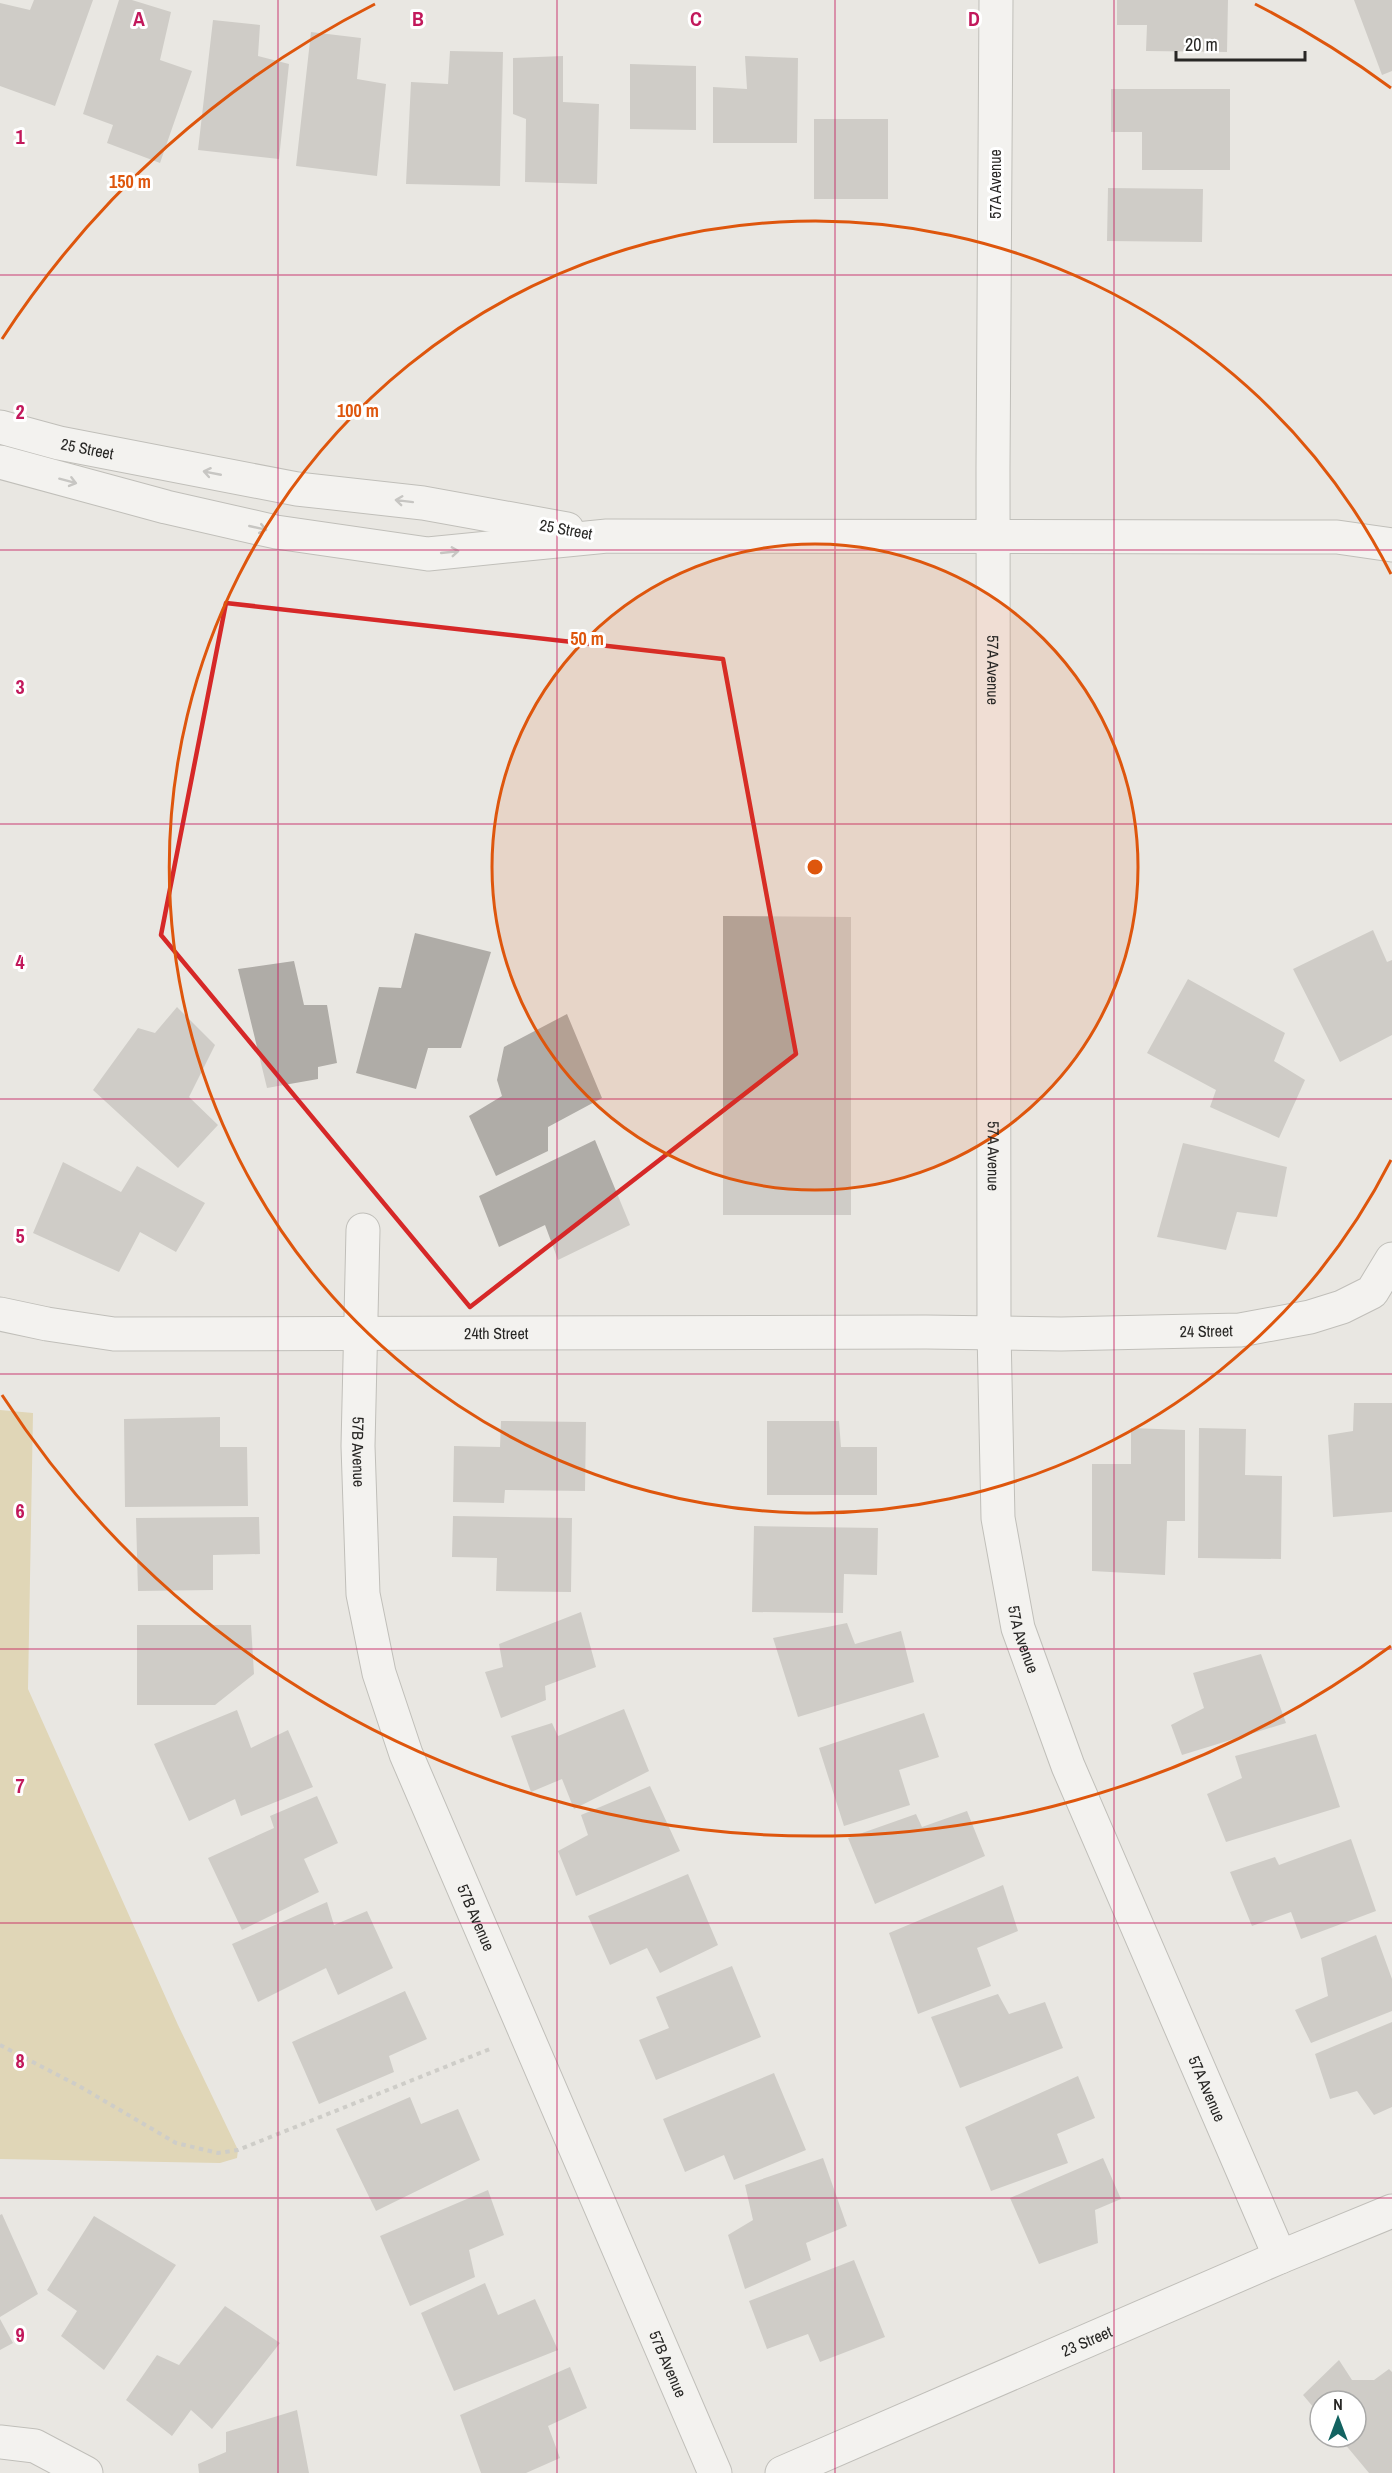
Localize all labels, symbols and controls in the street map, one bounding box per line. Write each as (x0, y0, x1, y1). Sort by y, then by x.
text: A (133, 5, 145, 32)
text: B (412, 5, 424, 32)
text: C (690, 5, 702, 32)
text: D (968, 5, 980, 32)
scale bar (1176, 24, 1305, 62)
text: 20 m (1185, 32, 1218, 57)
text: 1 (15, 123, 25, 150)
street label: 57A Avenue (984, 149, 1006, 219)
text: 150 m (109, 169, 151, 194)
text: 2 (15, 398, 25, 425)
text: 100 m (337, 398, 379, 423)
street label: 25 Street (59, 433, 116, 464)
one-way arrow (202, 467, 222, 478)
one-way arrow (58, 476, 77, 487)
one-way arrow (395, 496, 415, 507)
street label: 25 Street (538, 514, 594, 545)
one-way arrow (247, 523, 267, 534)
one-way arrow (440, 546, 460, 557)
text: 50 m (570, 626, 604, 651)
street label: 57A Avenue (982, 635, 1004, 705)
text: 3 (15, 673, 25, 700)
centre of rings (805, 857, 825, 877)
text: 4 (15, 948, 25, 975)
street label: 57A Avenue (983, 1121, 1005, 1191)
text: 5 (15, 1222, 25, 1249)
street label: 24 Street (1179, 1319, 1233, 1342)
street label: 24th Street (464, 1322, 529, 1344)
street label: 57B Avenue (347, 1416, 370, 1488)
text: 6 (15, 1497, 25, 1524)
street label: 57A Avenue (1003, 1604, 1044, 1676)
text: 7 (15, 1772, 25, 1799)
street label: 57B Avenue (452, 1881, 500, 1954)
text: 8 (15, 2047, 25, 2074)
street label: 57A Avenue (1183, 2052, 1231, 2125)
street label: 23 Street (1058, 2320, 1116, 2362)
text: 9 (15, 2321, 25, 2348)
street label: 57B Avenue (644, 2327, 692, 2401)
north arrow (1308, 2389, 1368, 2449)
text: N (1333, 2393, 1343, 2415)

